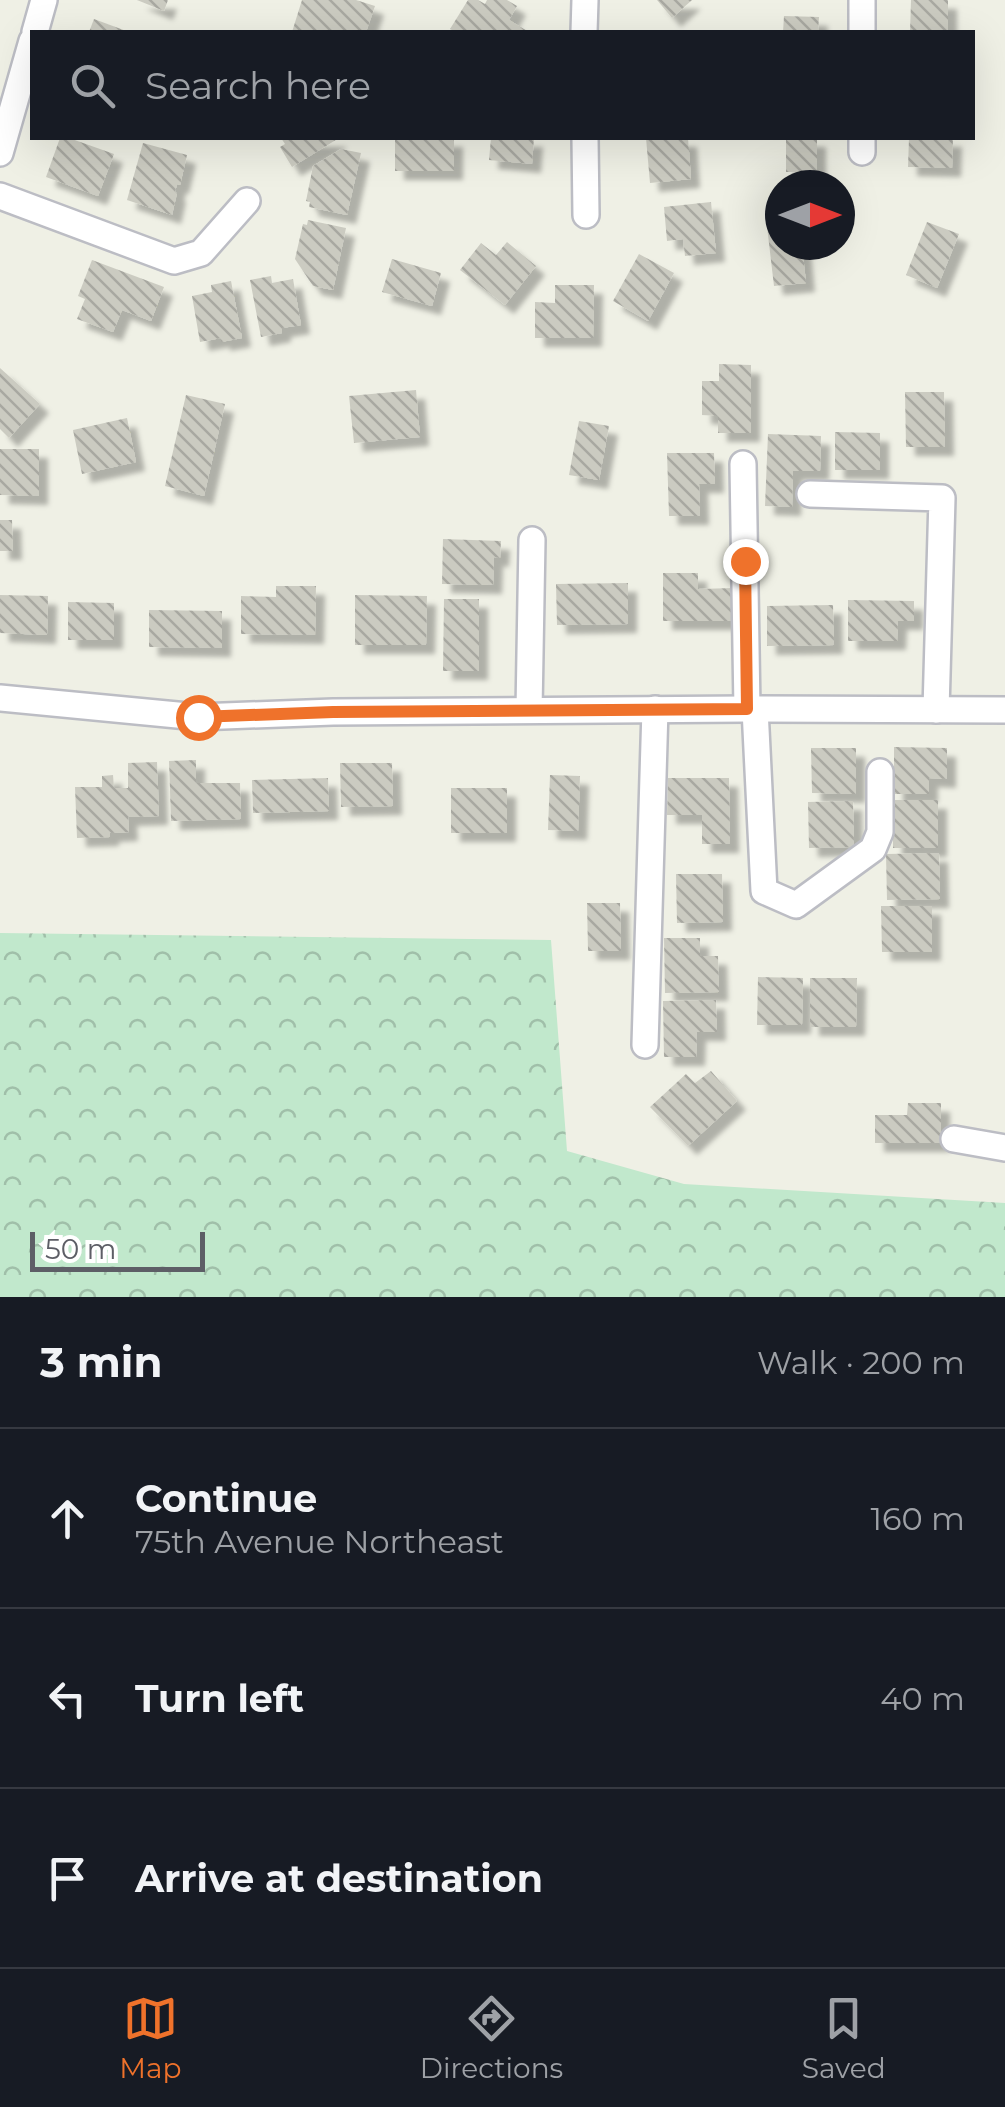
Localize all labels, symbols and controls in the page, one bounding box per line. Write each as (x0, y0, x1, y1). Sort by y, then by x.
search box (30, 30, 975, 140)
icon: search (65, 58, 120, 113)
text: Search here (145, 62, 371, 109)
north arrow (765, 170, 855, 260)
route end (723, 539, 769, 585)
route start (176, 695, 222, 741)
scale bar (30, 1227, 205, 1272)
text: 50 m (45, 1232, 116, 1266)
text: 3 min (40, 1336, 162, 1388)
text: Walk · 200 m (757, 1343, 965, 1382)
text: Continue (135, 1475, 317, 1522)
icon: ahead (40, 1491, 95, 1546)
text: 160 m (870, 1499, 965, 1538)
text: 75th Avenue Northeast (135, 1522, 504, 1561)
icon: left (40, 1671, 95, 1726)
text: Turn left (135, 1675, 304, 1722)
text: 40 m (880, 1679, 965, 1718)
icon: arrive (40, 1851, 95, 1906)
text: Arrive at destination (135, 1855, 543, 1902)
tab: Map (119, 1991, 181, 2085)
tab: Directions (420, 1991, 563, 2085)
tab: Saved (802, 1991, 886, 2085)

